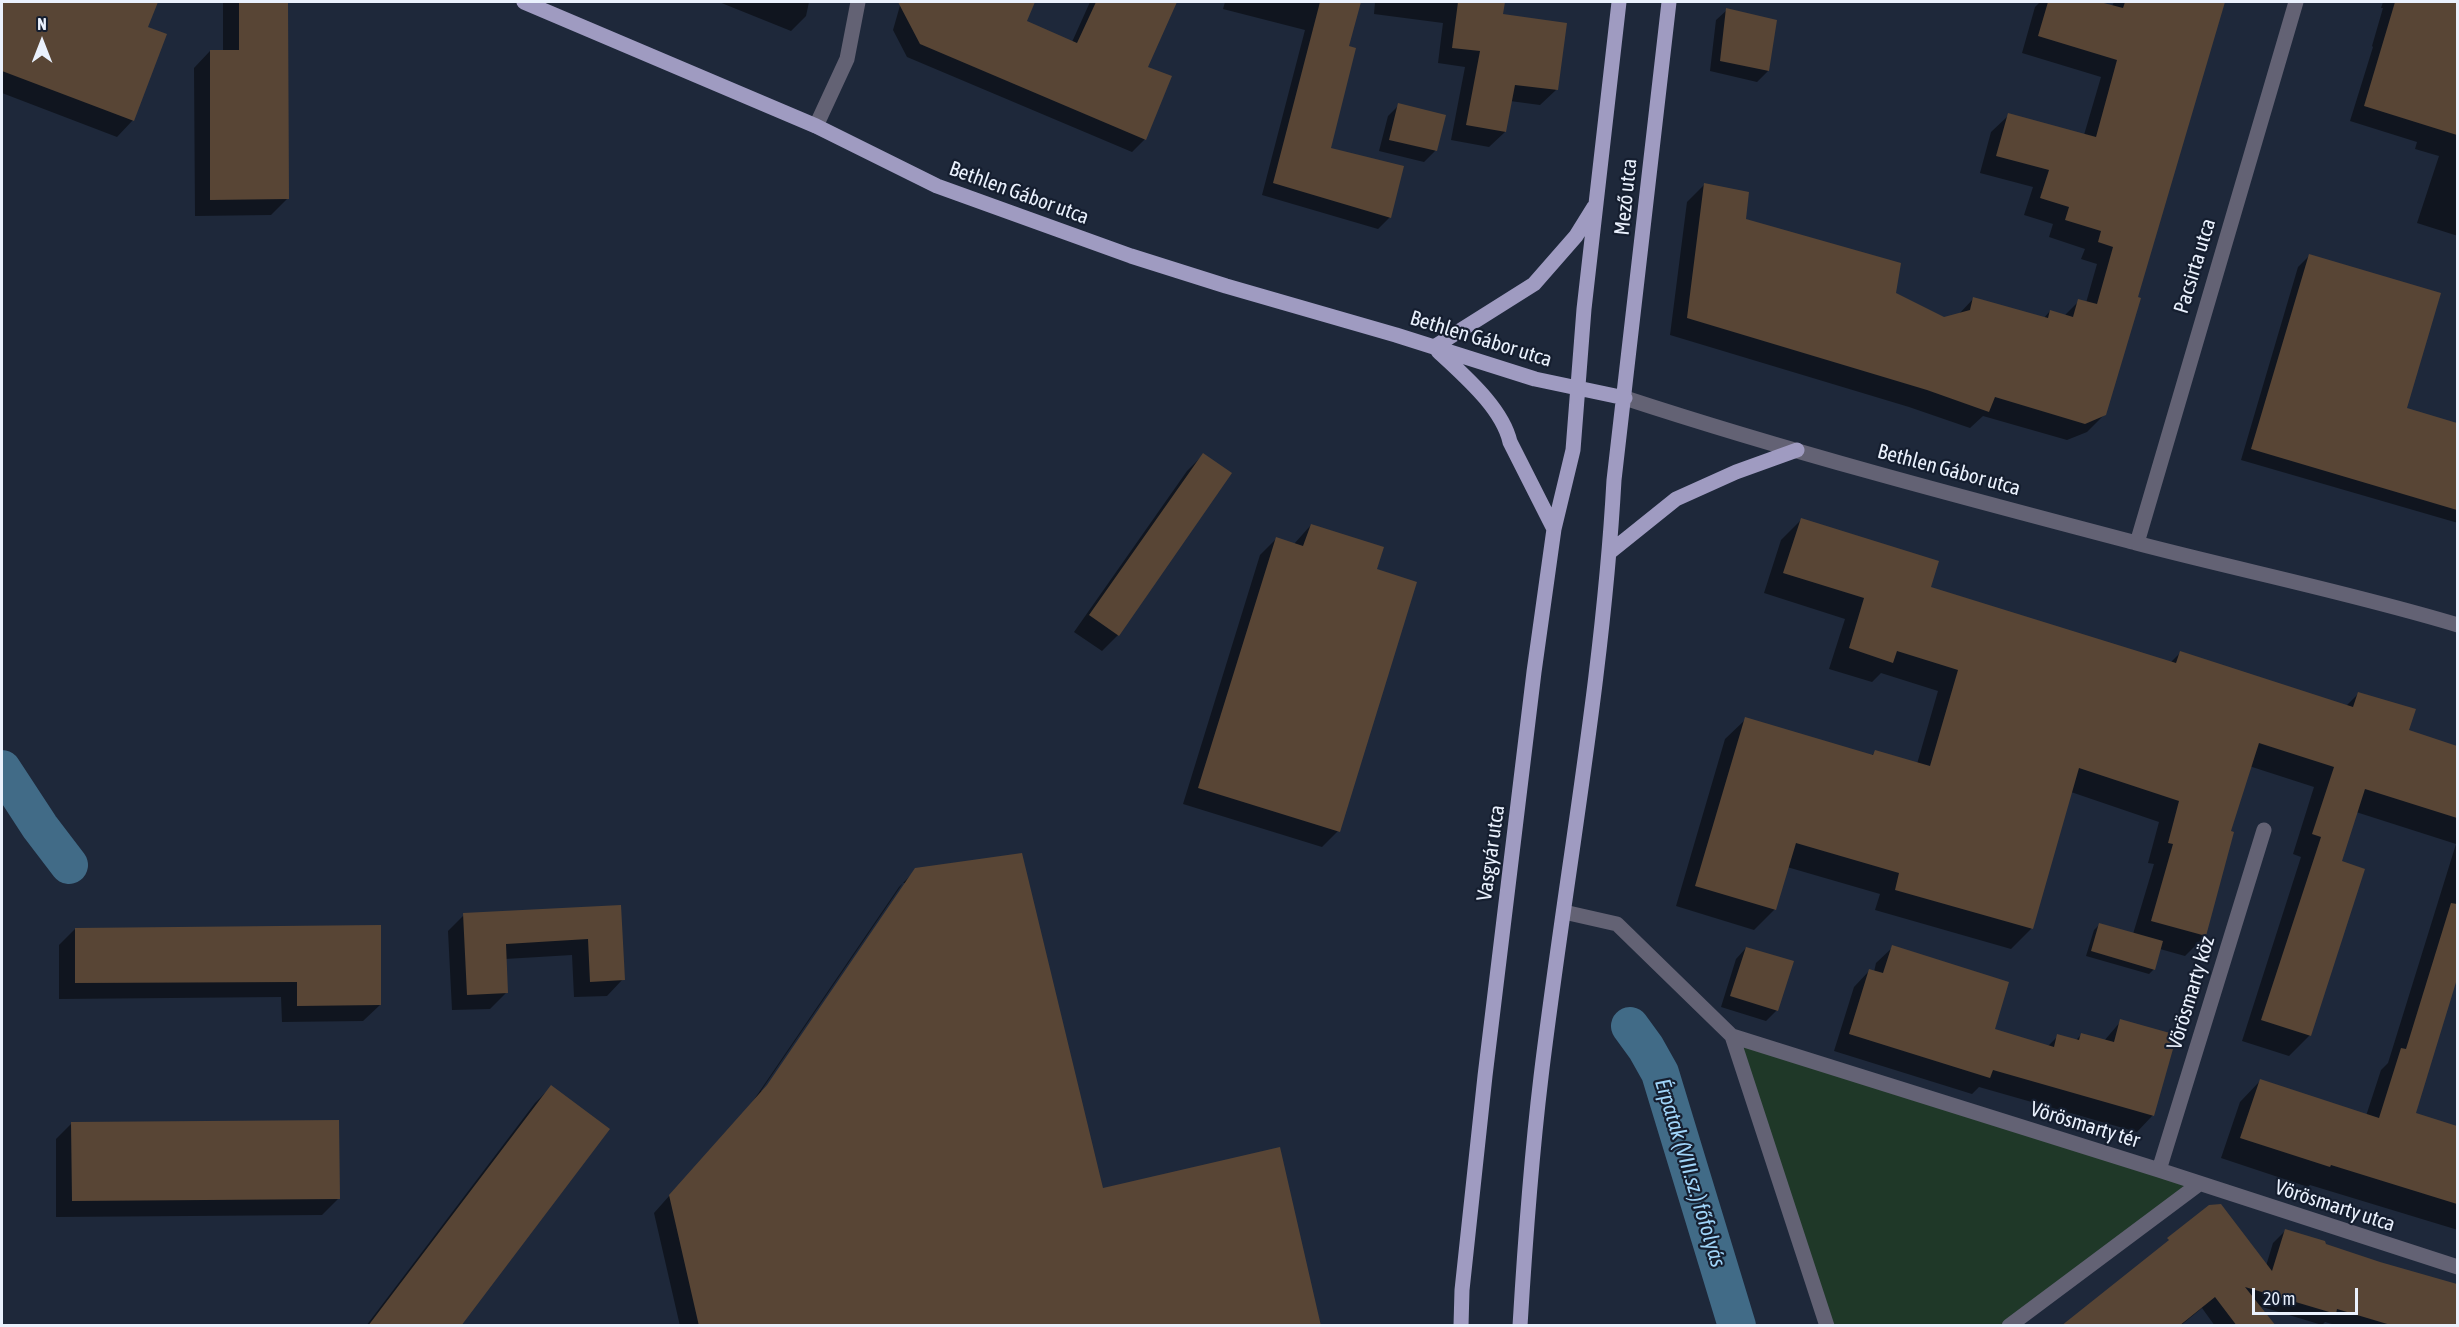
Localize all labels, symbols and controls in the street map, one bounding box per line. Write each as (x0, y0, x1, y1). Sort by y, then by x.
north arrow (12, 12, 72, 72)
text: N (37, 15, 47, 33)
street label: Bethlen Gábor utca (946, 156, 1092, 230)
street label: Mező utca (1609, 157, 1643, 237)
street label: Pacsirta utca (2169, 216, 2221, 316)
street label: Bethlen Gábor utca (1407, 305, 1555, 373)
street label: Bethlen Gábor utca (1875, 439, 2023, 501)
street label: Vasgyár utca (1472, 803, 1510, 903)
street label: Vörösmarty köz (2162, 933, 2220, 1053)
water label: Érpatak (VIII.sz.) főfolyás (1649, 1076, 1731, 1270)
street label: Vörösmarty tér (2027, 1096, 2143, 1154)
street label: Vörösmarty utca (2272, 1175, 2398, 1237)
scale bar (2255, 1276, 2362, 1314)
text: 20 m (2263, 1288, 2295, 1309)

